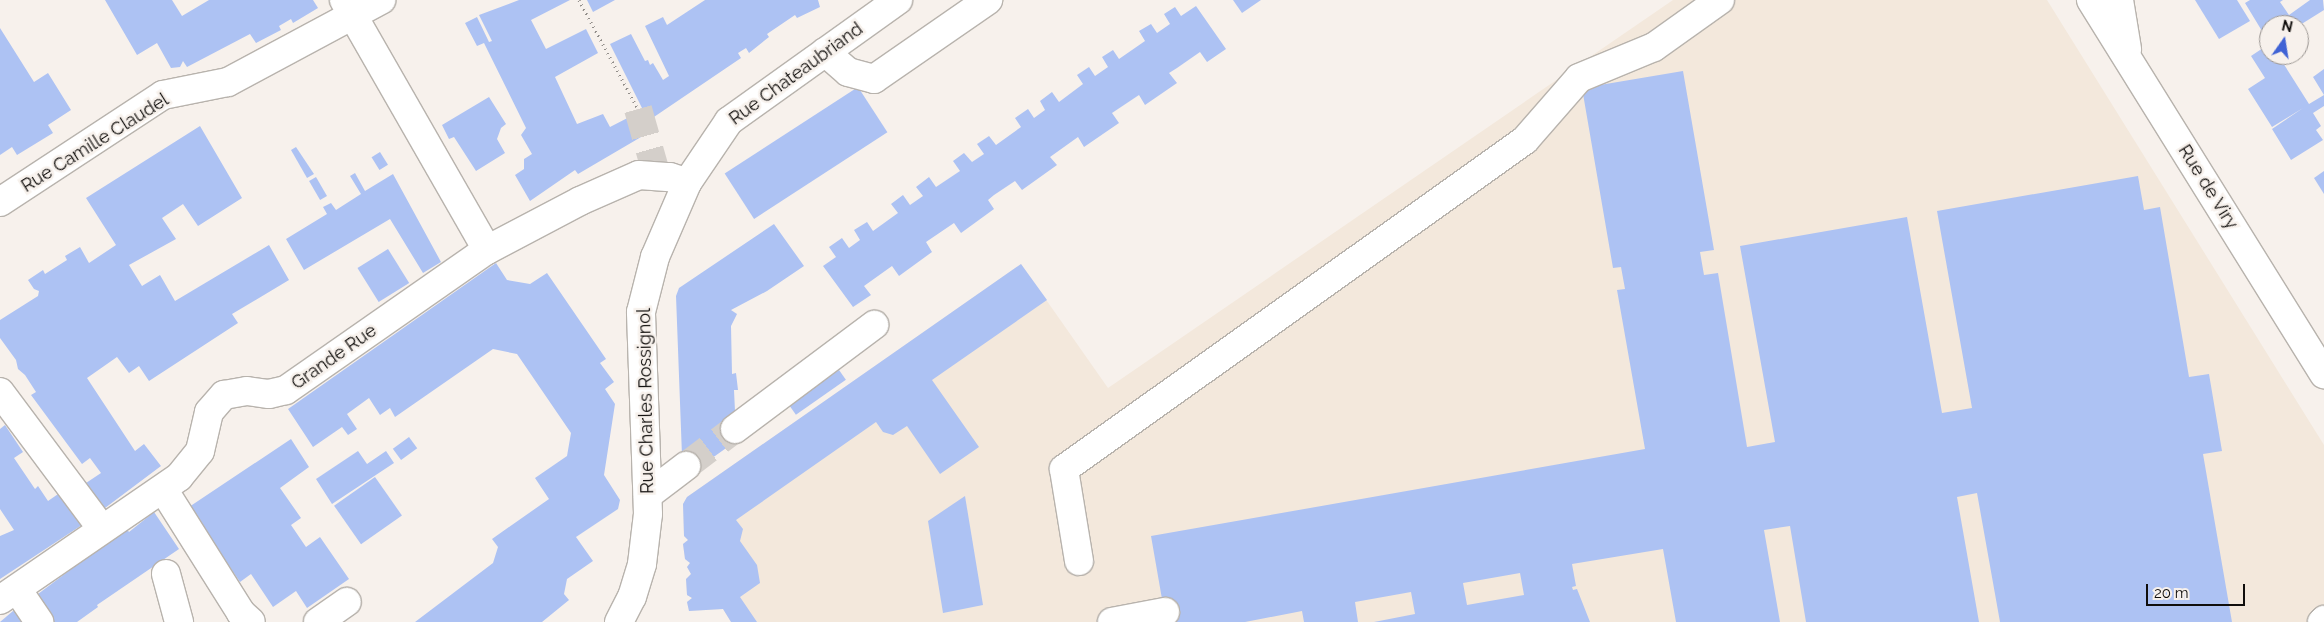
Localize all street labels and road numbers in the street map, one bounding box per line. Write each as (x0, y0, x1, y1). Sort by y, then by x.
street label: Rue Chateaubriand (725, 18, 867, 130)
street label: Rue Camille Claudel (17, 89, 173, 197)
street label: Rue de Viry (2173, 141, 2243, 233)
street label: Rue Charles Rossignol (634, 308, 658, 494)
street label: Grande Rue (287, 320, 381, 394)

